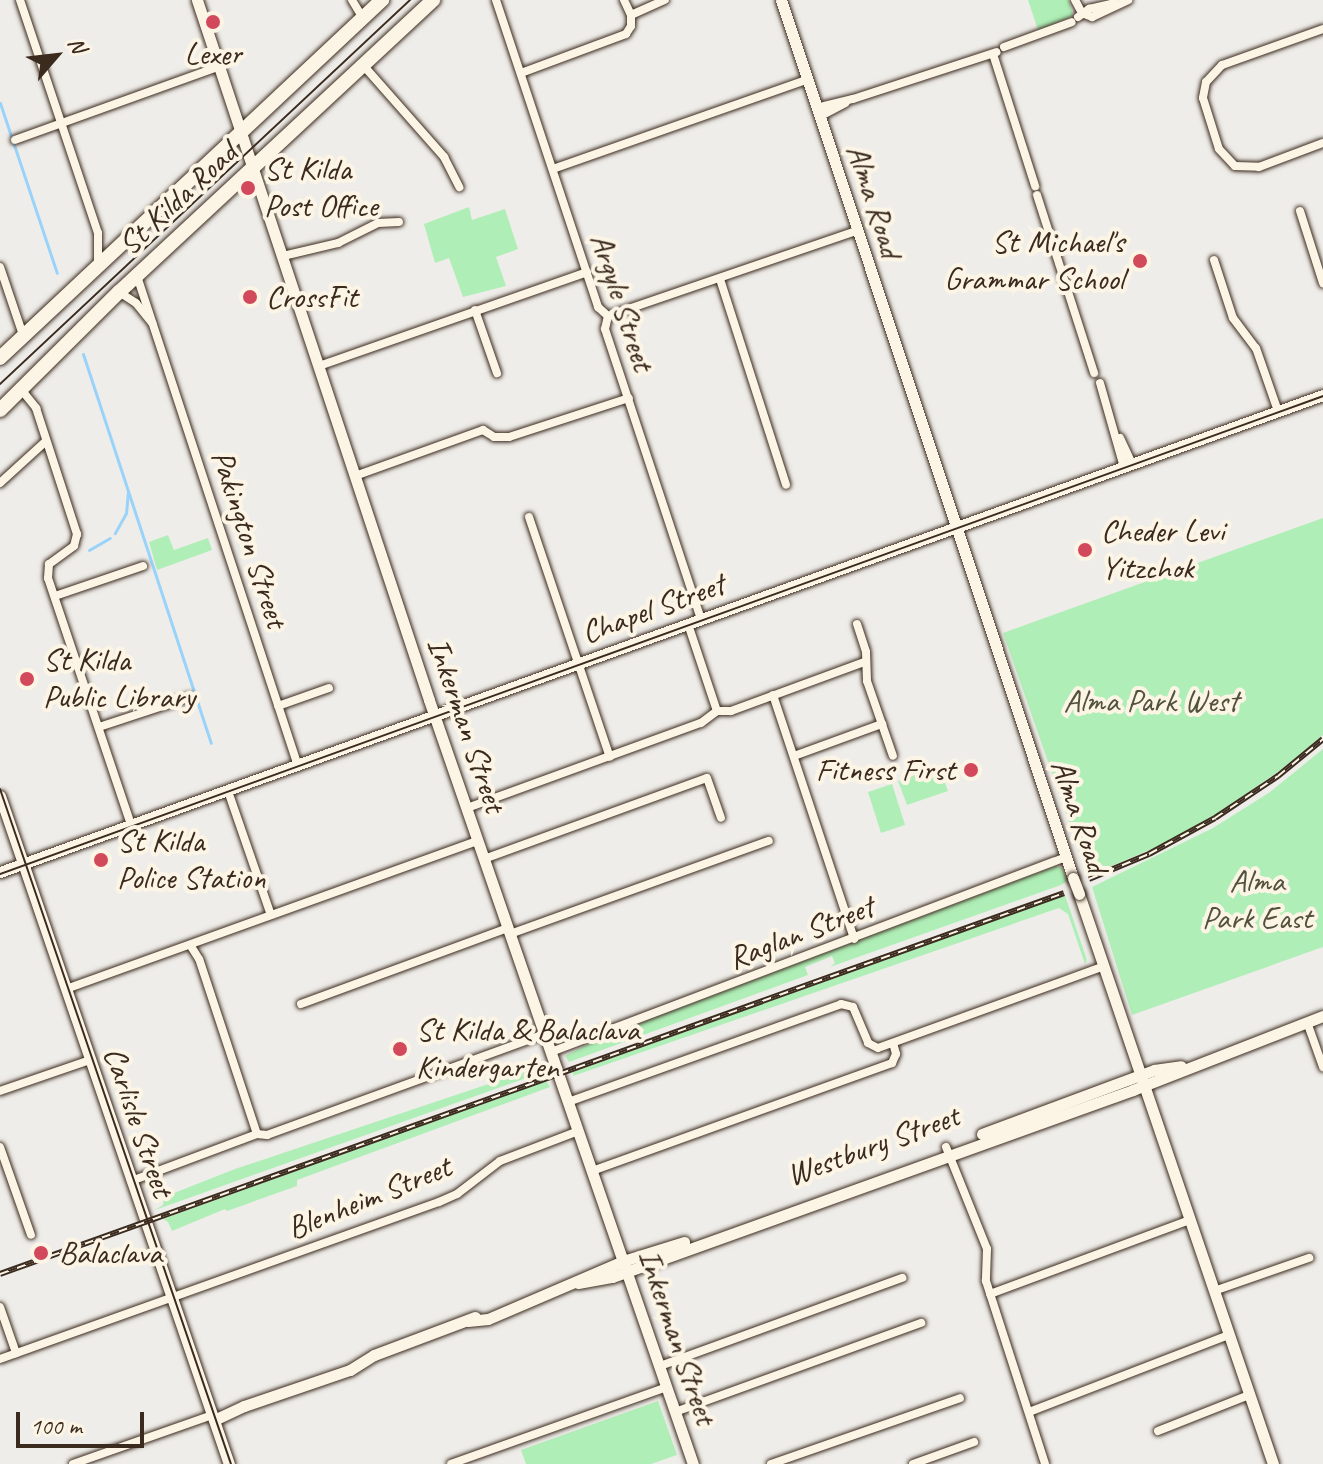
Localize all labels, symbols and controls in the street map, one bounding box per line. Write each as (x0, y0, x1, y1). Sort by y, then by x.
marker: Lexer (204, 13, 222, 31)
north arrow (16, 16, 96, 96)
text: N (62, 32, 93, 57)
place label: Lexer (185, 35, 241, 73)
street label: St Kilda Road (110, 134, 246, 264)
street label: Alma Road (838, 140, 910, 262)
place label: St Kilda Post Office (264, 151, 377, 226)
marker: St Kilda Post Office (239, 179, 257, 197)
place label: St Michael's Grammar School (945, 224, 1124, 299)
street label: Argyle Street (582, 228, 662, 376)
marker: St Michael's Grammar School (1131, 252, 1149, 270)
place label: CrossFit (266, 278, 357, 316)
marker: CrossFit (241, 288, 259, 306)
street label: Pakington Street (202, 445, 296, 633)
place label: Cheder Levi Yitzchok (1101, 513, 1224, 588)
marker: Cheder Levi Yitzchok (1076, 541, 1094, 559)
street label: Chapel Street (576, 565, 730, 653)
street label: Inkerman Street (418, 632, 514, 818)
place label: St Kilda Public Library (43, 642, 194, 717)
marker: St Kilda Public Library (18, 670, 36, 688)
park label: Alma Park West (1063, 682, 1239, 720)
place label: Fitness First (815, 751, 955, 789)
street label: Alma Road (1042, 755, 1116, 877)
marker: Fitness First (962, 761, 980, 779)
place label: St Kilda Police Station (117, 823, 266, 898)
marker: St Kilda Police Station (92, 851, 110, 869)
park label: Alma Park East (1202, 863, 1312, 938)
street label: Raglan Street (723, 888, 879, 978)
place label: St Kilda & Balaclava Kindergarten (416, 1012, 640, 1087)
marker: St Kilda & Balaclava Kindergarten (391, 1040, 409, 1058)
street label: Carlisle Street (94, 1042, 182, 1202)
street label: Westbury Street (781, 1097, 965, 1195)
street label: Blenheim Street (281, 1148, 457, 1248)
place label: Balaclava (59, 1234, 162, 1272)
marker: Balaclava (30, 1242, 52, 1264)
street label: Inkerman Street (629, 1244, 725, 1430)
scale bar (20, 1396, 148, 1446)
text: 100 m (30, 1411, 82, 1441)

